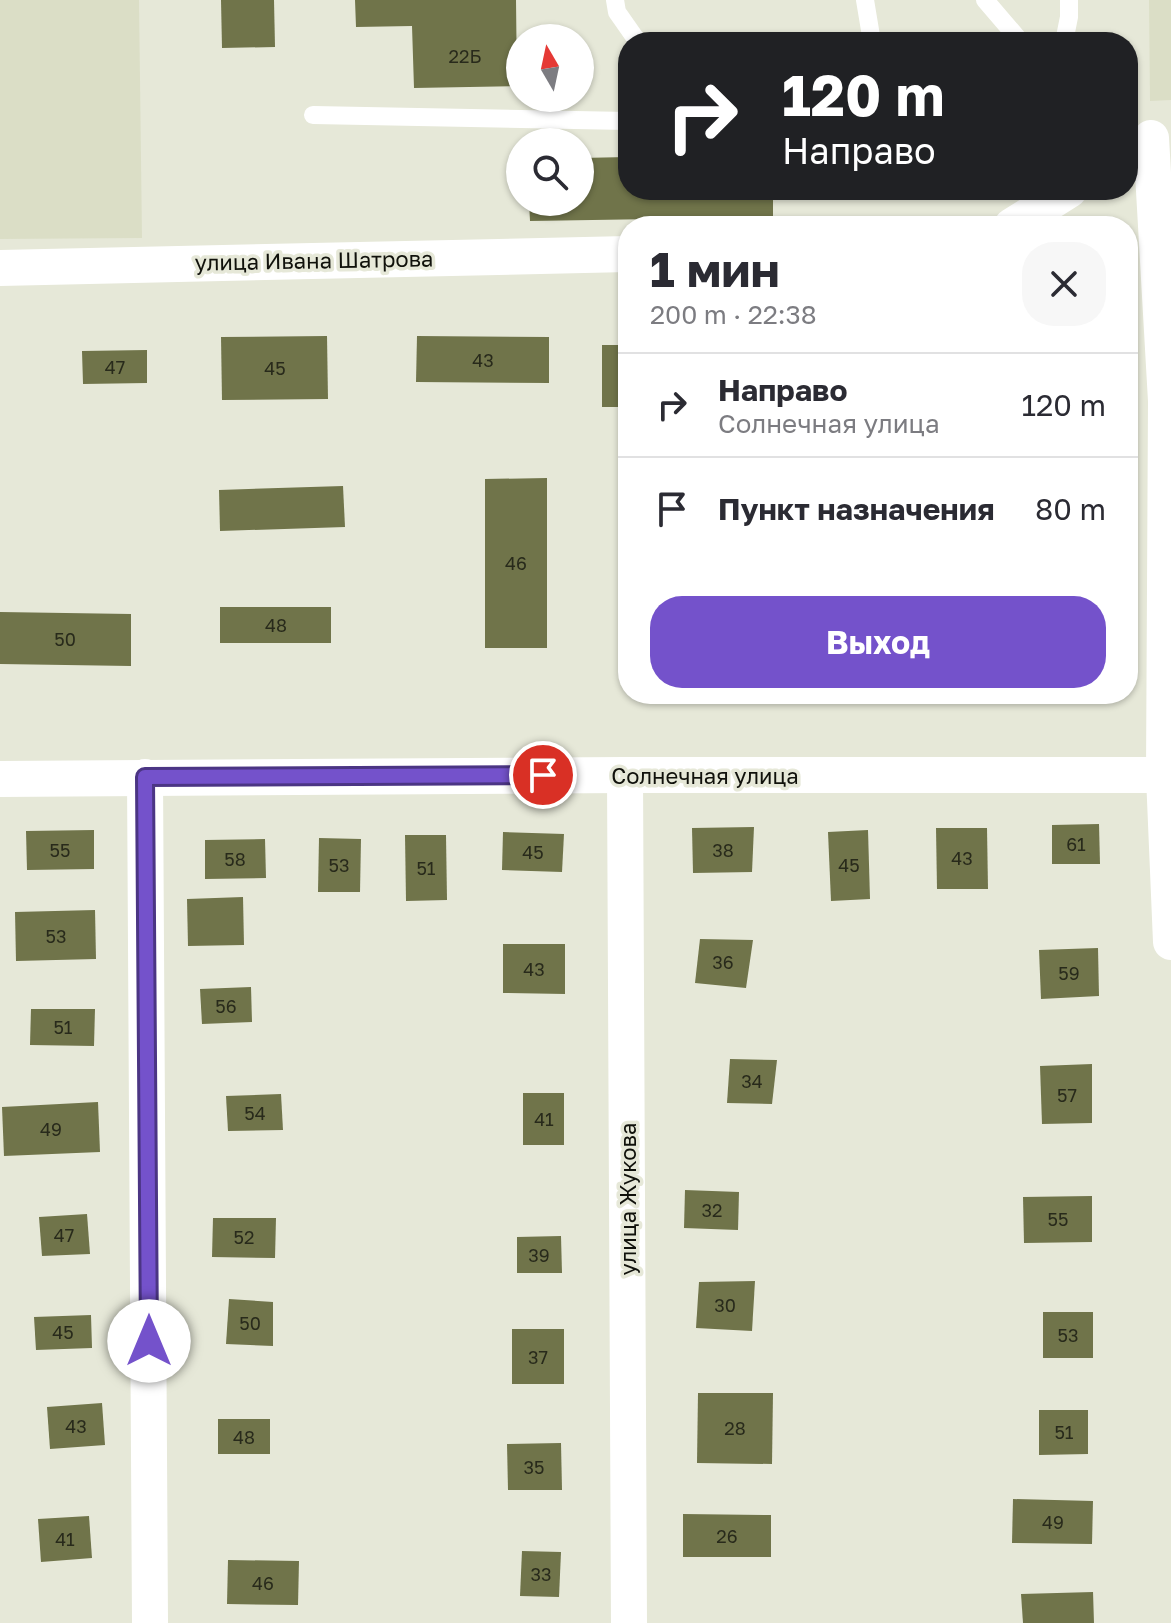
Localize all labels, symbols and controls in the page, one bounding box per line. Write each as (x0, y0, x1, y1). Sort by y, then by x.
north arrow (506, 24, 594, 112)
map controls (506, 24, 594, 216)
house number: 22Б (449, 45, 481, 67)
text: 120 m (782, 61, 944, 128)
icon: right (650, 64, 754, 168)
button: search (506, 128, 594, 216)
text: Направо (782, 129, 936, 172)
text: 1 мин (650, 240, 780, 298)
button: close (1022, 242, 1106, 326)
street label: улица Ивана Шатрова (194, 244, 434, 276)
text: 200 m · 22:38 (650, 299, 817, 330)
house number: 43 (472, 349, 494, 371)
house number: 47 (105, 356, 125, 378)
house number: 45 (264, 357, 286, 379)
text: Направо (718, 372, 847, 408)
icon: right (650, 383, 694, 427)
text: 120 m (1021, 387, 1106, 423)
text: Солнечная улица (718, 408, 940, 439)
icon: arrive (650, 487, 694, 531)
text: Пункт назначения (718, 491, 995, 527)
text: 80 m (1035, 491, 1106, 527)
house number: 46 (505, 552, 527, 574)
button: Выход (650, 596, 1106, 688)
house number: 48 (265, 614, 287, 636)
house number: 50 (54, 628, 76, 650)
pin (509, 741, 577, 809)
icon: arrive (521, 753, 565, 797)
street label: Солнечная улица (611, 762, 799, 789)
house number: 61 (1066, 833, 1086, 855)
house number: 55 (50, 839, 70, 861)
house number: 38 (712, 839, 734, 861)
house number: 45 (522, 841, 544, 863)
house number: 43 (951, 847, 973, 869)
house number: 58 (224, 848, 246, 870)
house number: 53 (329, 854, 349, 876)
house number: 45 (838, 854, 860, 876)
house number: 51 (416, 857, 436, 879)
house number: 53 (46, 925, 66, 947)
house number: 36 (712, 951, 734, 973)
house number: 43 (523, 958, 545, 980)
house number: 59 (1058, 962, 1080, 984)
house number: 56 (215, 995, 237, 1017)
house number: 51 (53, 1016, 73, 1038)
house number: 34 (741, 1070, 763, 1092)
house number: 57 (1057, 1084, 1077, 1106)
house number: 54 (244, 1102, 266, 1124)
house number: 41 (534, 1108, 554, 1130)
house number: 49 (40, 1118, 62, 1140)
street label: улица Жукова (614, 1123, 641, 1275)
house number: 32 (702, 1199, 722, 1221)
house number: 55 (1048, 1208, 1068, 1230)
house number: 47 (54, 1224, 74, 1246)
house number: 52 (234, 1226, 254, 1248)
house number: 39 (528, 1244, 550, 1266)
house number: 30 (714, 1294, 736, 1316)
position arrow (107, 1299, 191, 1383)
house number: 50 (239, 1312, 261, 1334)
house number: 45 (52, 1321, 74, 1343)
house number: 53 (1058, 1324, 1078, 1346)
house number: 37 (528, 1346, 548, 1368)
house number: 43 (65, 1415, 87, 1437)
house number: 28 (724, 1417, 746, 1439)
house number: 51 (1054, 1421, 1074, 1443)
house number: 48 (233, 1426, 255, 1448)
house number: 35 (524, 1456, 544, 1478)
house number: 49 (1042, 1511, 1064, 1533)
house number: 26 (716, 1525, 738, 1547)
house number: 41 (55, 1528, 75, 1550)
house number: 33 (530, 1563, 552, 1585)
house number: 46 (252, 1572, 274, 1594)

